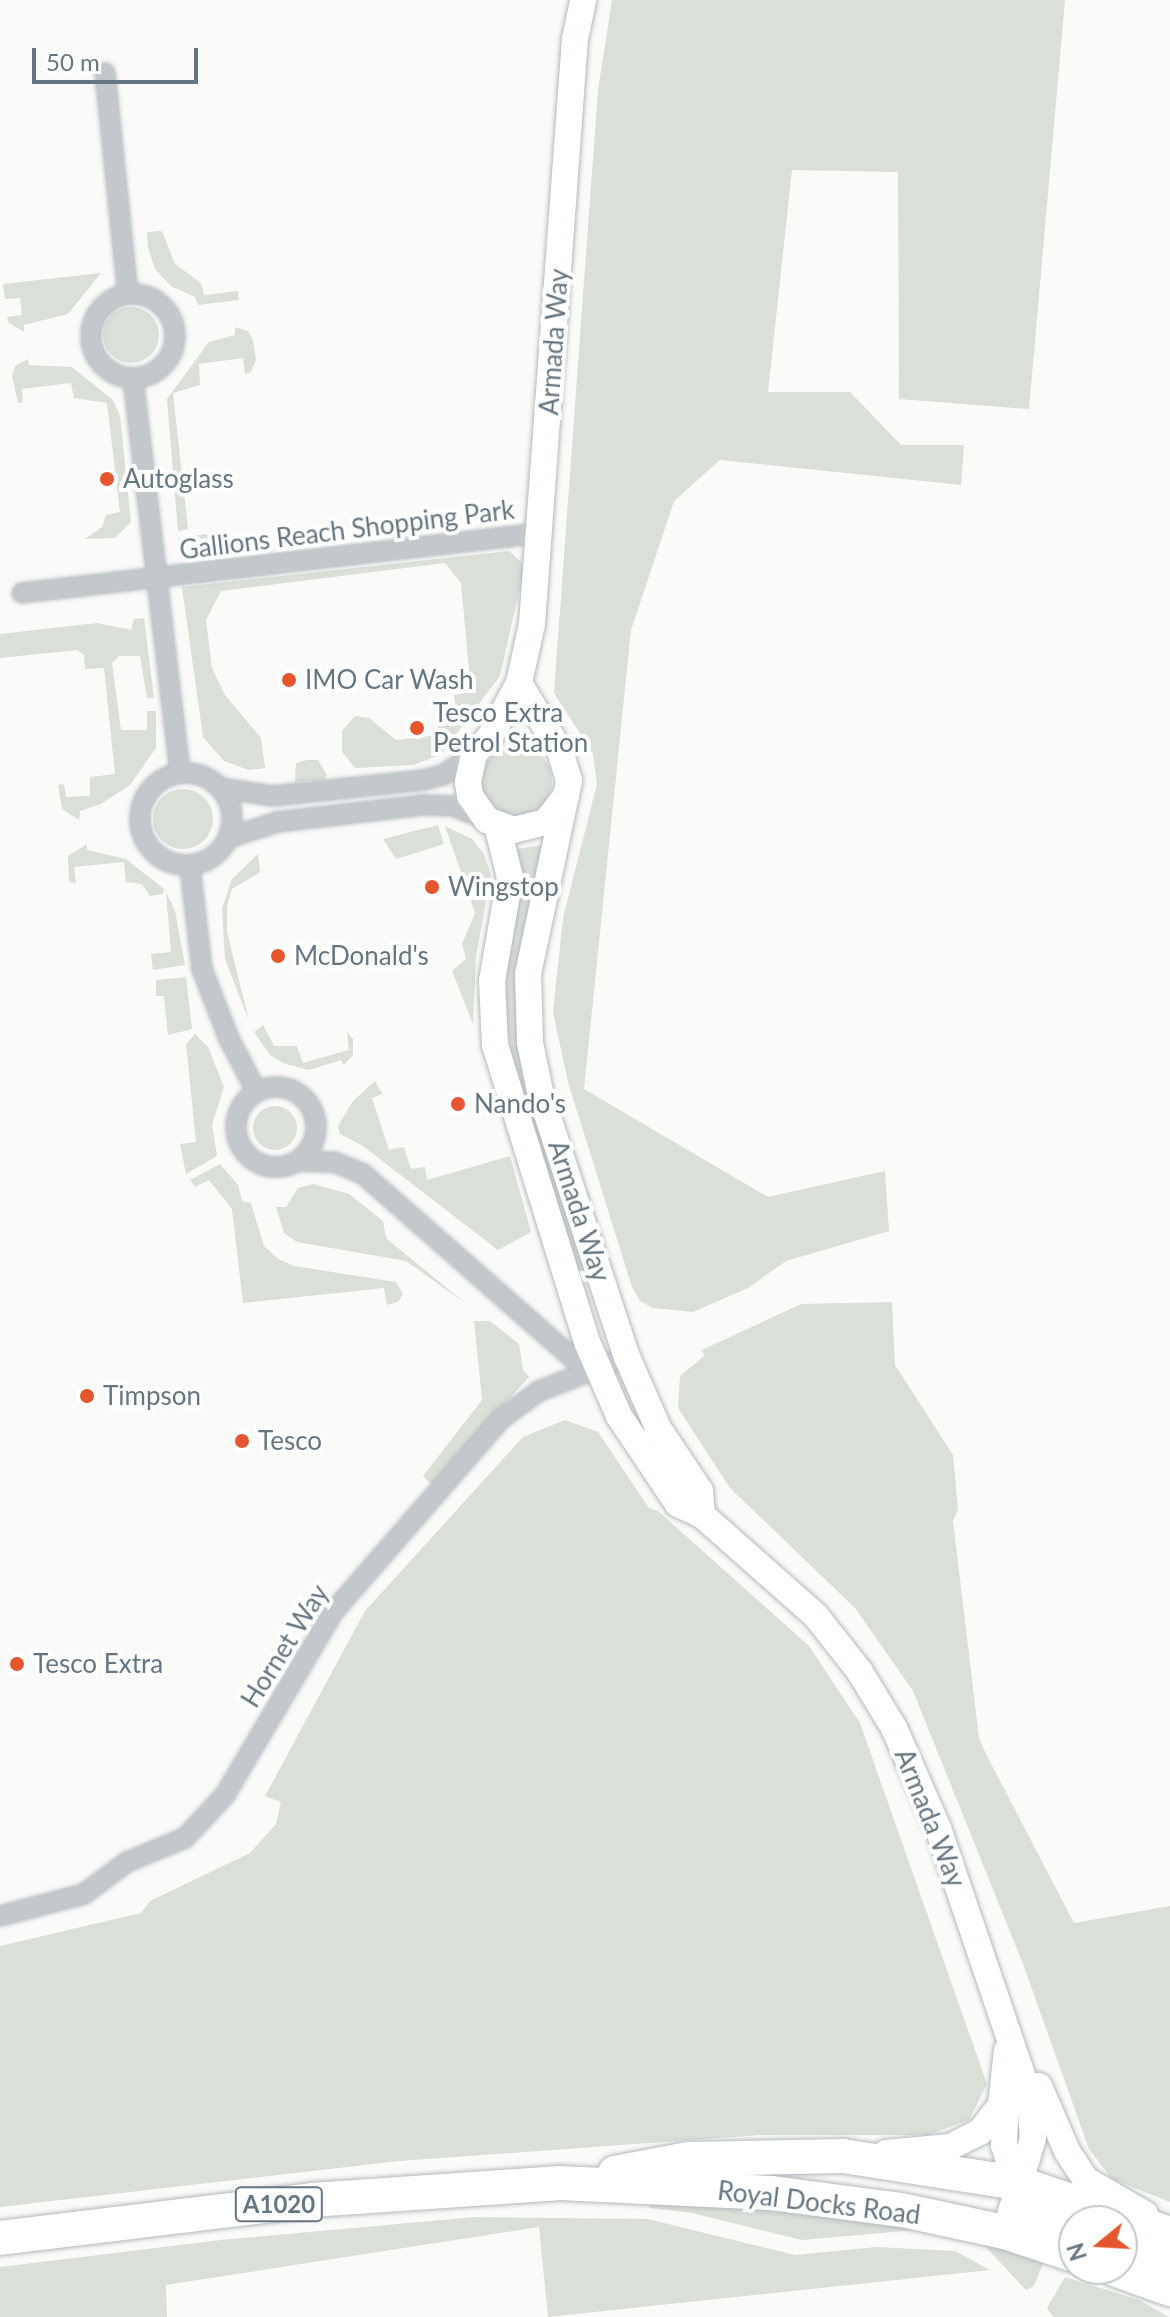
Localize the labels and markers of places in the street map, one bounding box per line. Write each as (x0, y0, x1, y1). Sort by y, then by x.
place label: Autoglass (123, 463, 234, 495)
marker: Autoglass (98, 470, 116, 488)
place label: IMO Car Wash (305, 664, 474, 696)
marker: IMO Car Wash (280, 671, 298, 689)
place label: Tesco Extra Petrol Station (433, 697, 588, 758)
marker: Tesco Extra Petrol Station (408, 719, 426, 737)
place label: Wingstop (448, 871, 559, 903)
marker: Wingstop (423, 878, 441, 896)
place label: McDonald's (294, 940, 429, 972)
marker: McDonald's (269, 947, 287, 965)
place label: Nando's (474, 1088, 566, 1120)
marker: Nando's (449, 1095, 467, 1113)
place label: Timpson (103, 1380, 201, 1412)
marker: Timpson (78, 1387, 96, 1405)
place label: Tesco (258, 1425, 322, 1457)
marker: Tesco (233, 1432, 251, 1450)
place label: Tesco Extra (33, 1648, 163, 1680)
marker: Tesco Extra (8, 1655, 26, 1673)

